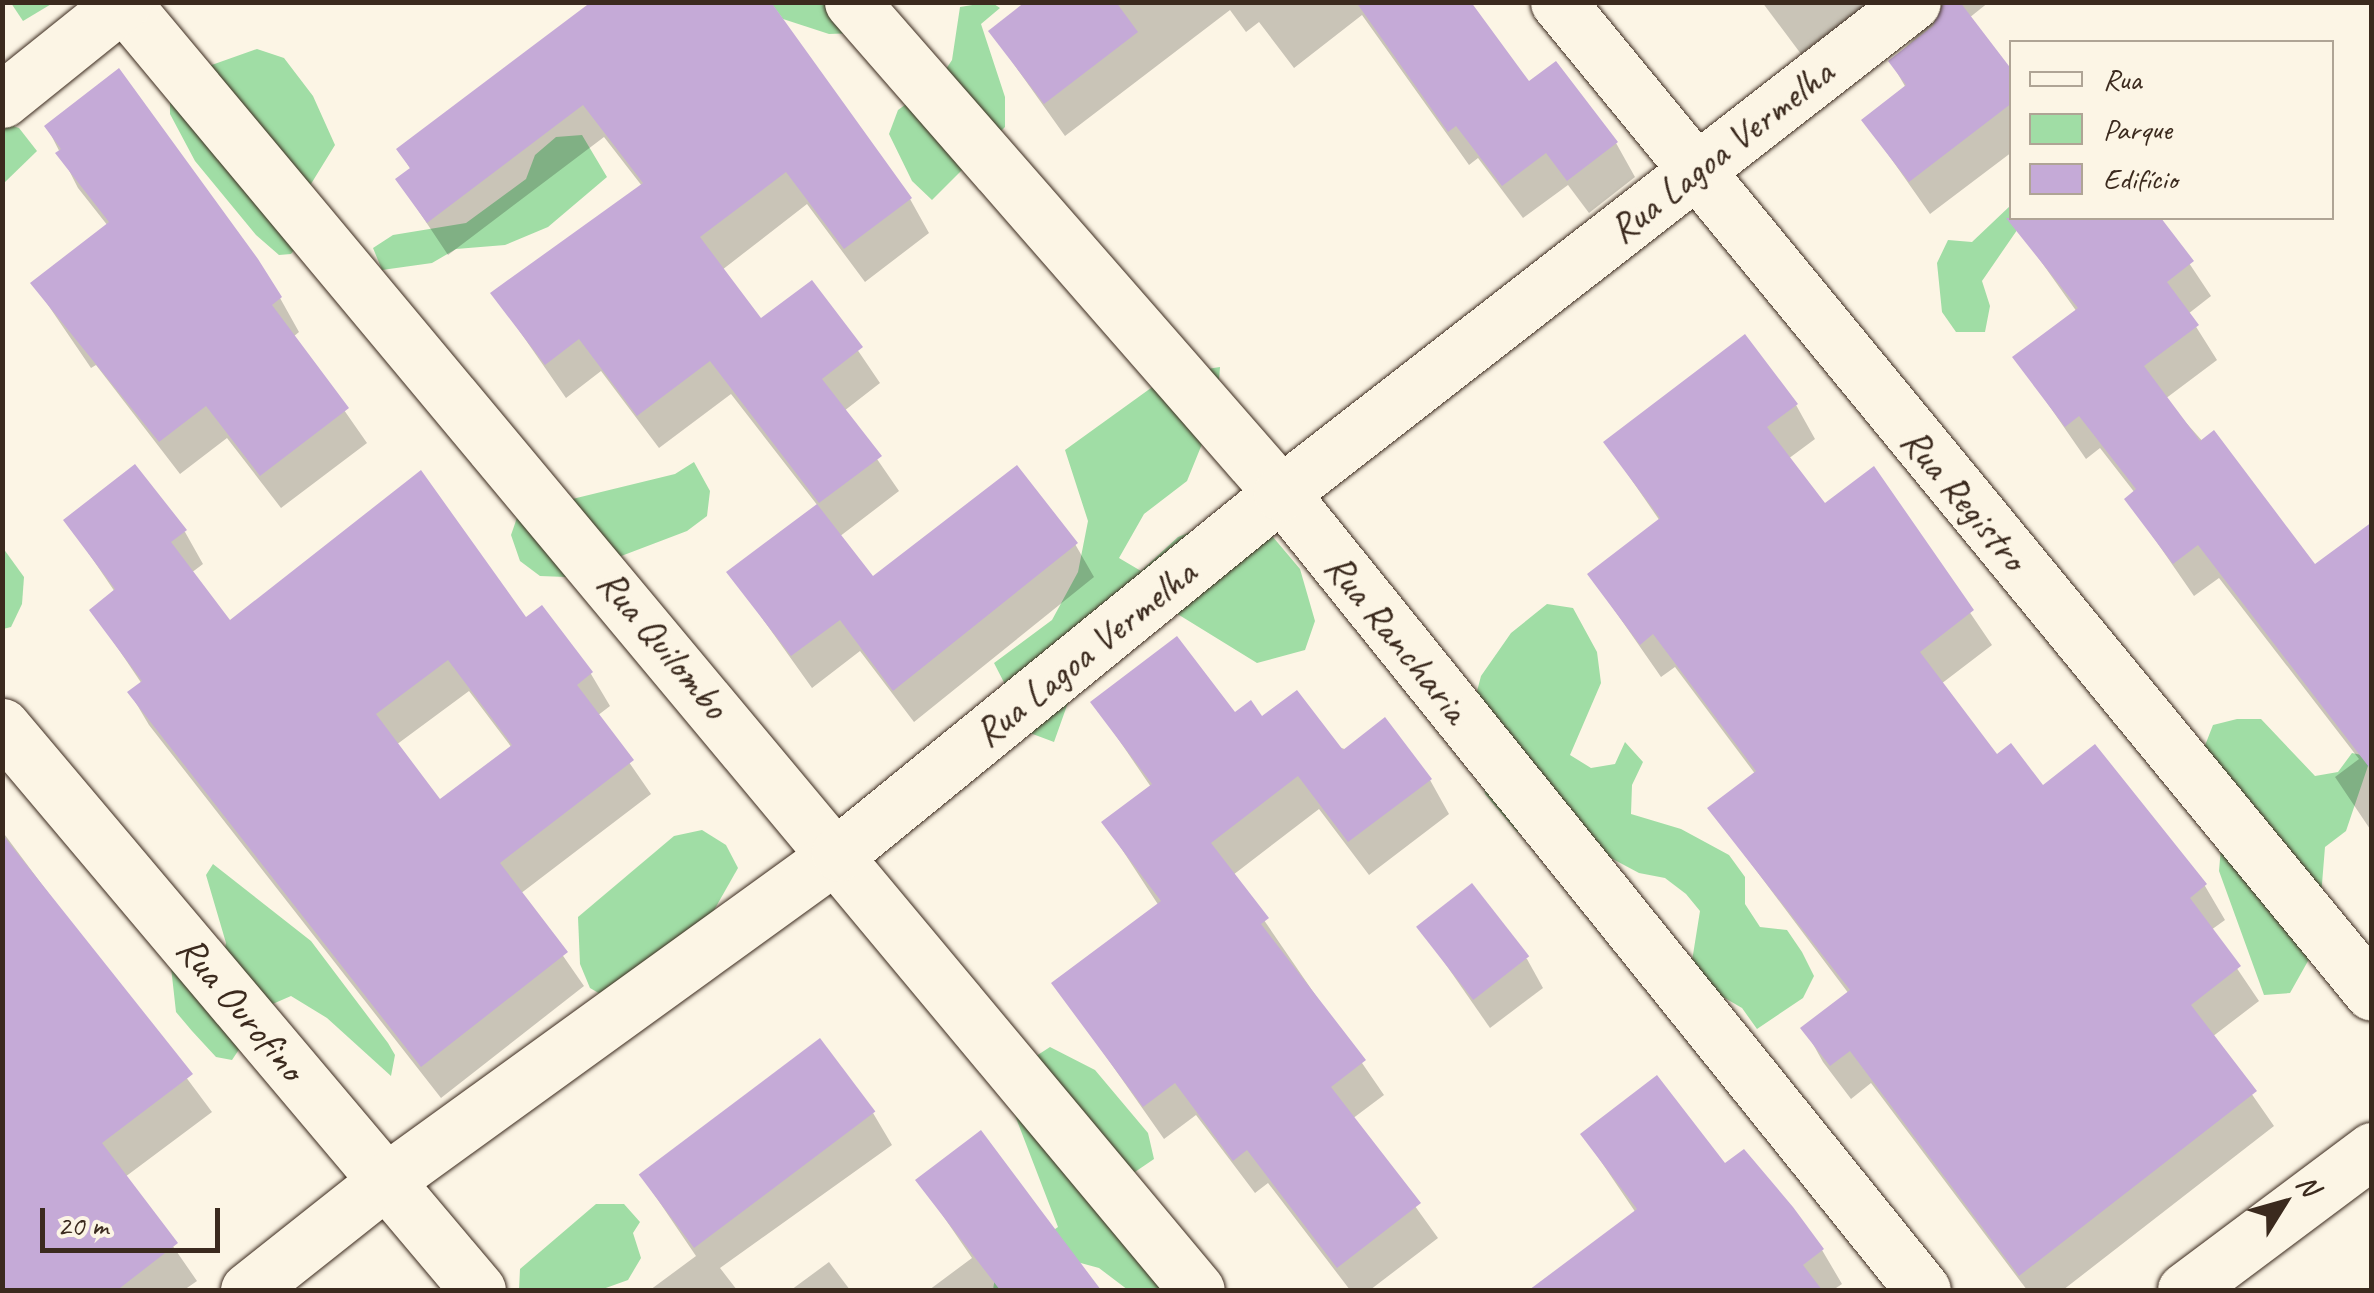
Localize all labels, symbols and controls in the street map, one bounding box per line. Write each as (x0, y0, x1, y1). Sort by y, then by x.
legend (2009, 40, 2334, 220)
street label: Rua Lagoa Vermelha (1598, 48, 1844, 254)
text: Rua (2103, 60, 2141, 98)
text: Parque (2103, 110, 2172, 148)
text: Edifício (2103, 160, 2177, 198)
street label: Rua Registro (1890, 418, 2038, 580)
street label: Rua Rancharia (1314, 543, 1480, 733)
street label: Rua Lagoa Vermelha (963, 548, 1207, 758)
street label: Rua Quilombo (587, 560, 739, 728)
street label: Rua Ourofino (167, 926, 315, 1090)
north arrow (2234, 1153, 2334, 1253)
text: N (2289, 1167, 2328, 1202)
scale bar (45, 1188, 225, 1250)
text: 20 m (57, 1206, 108, 1244)

